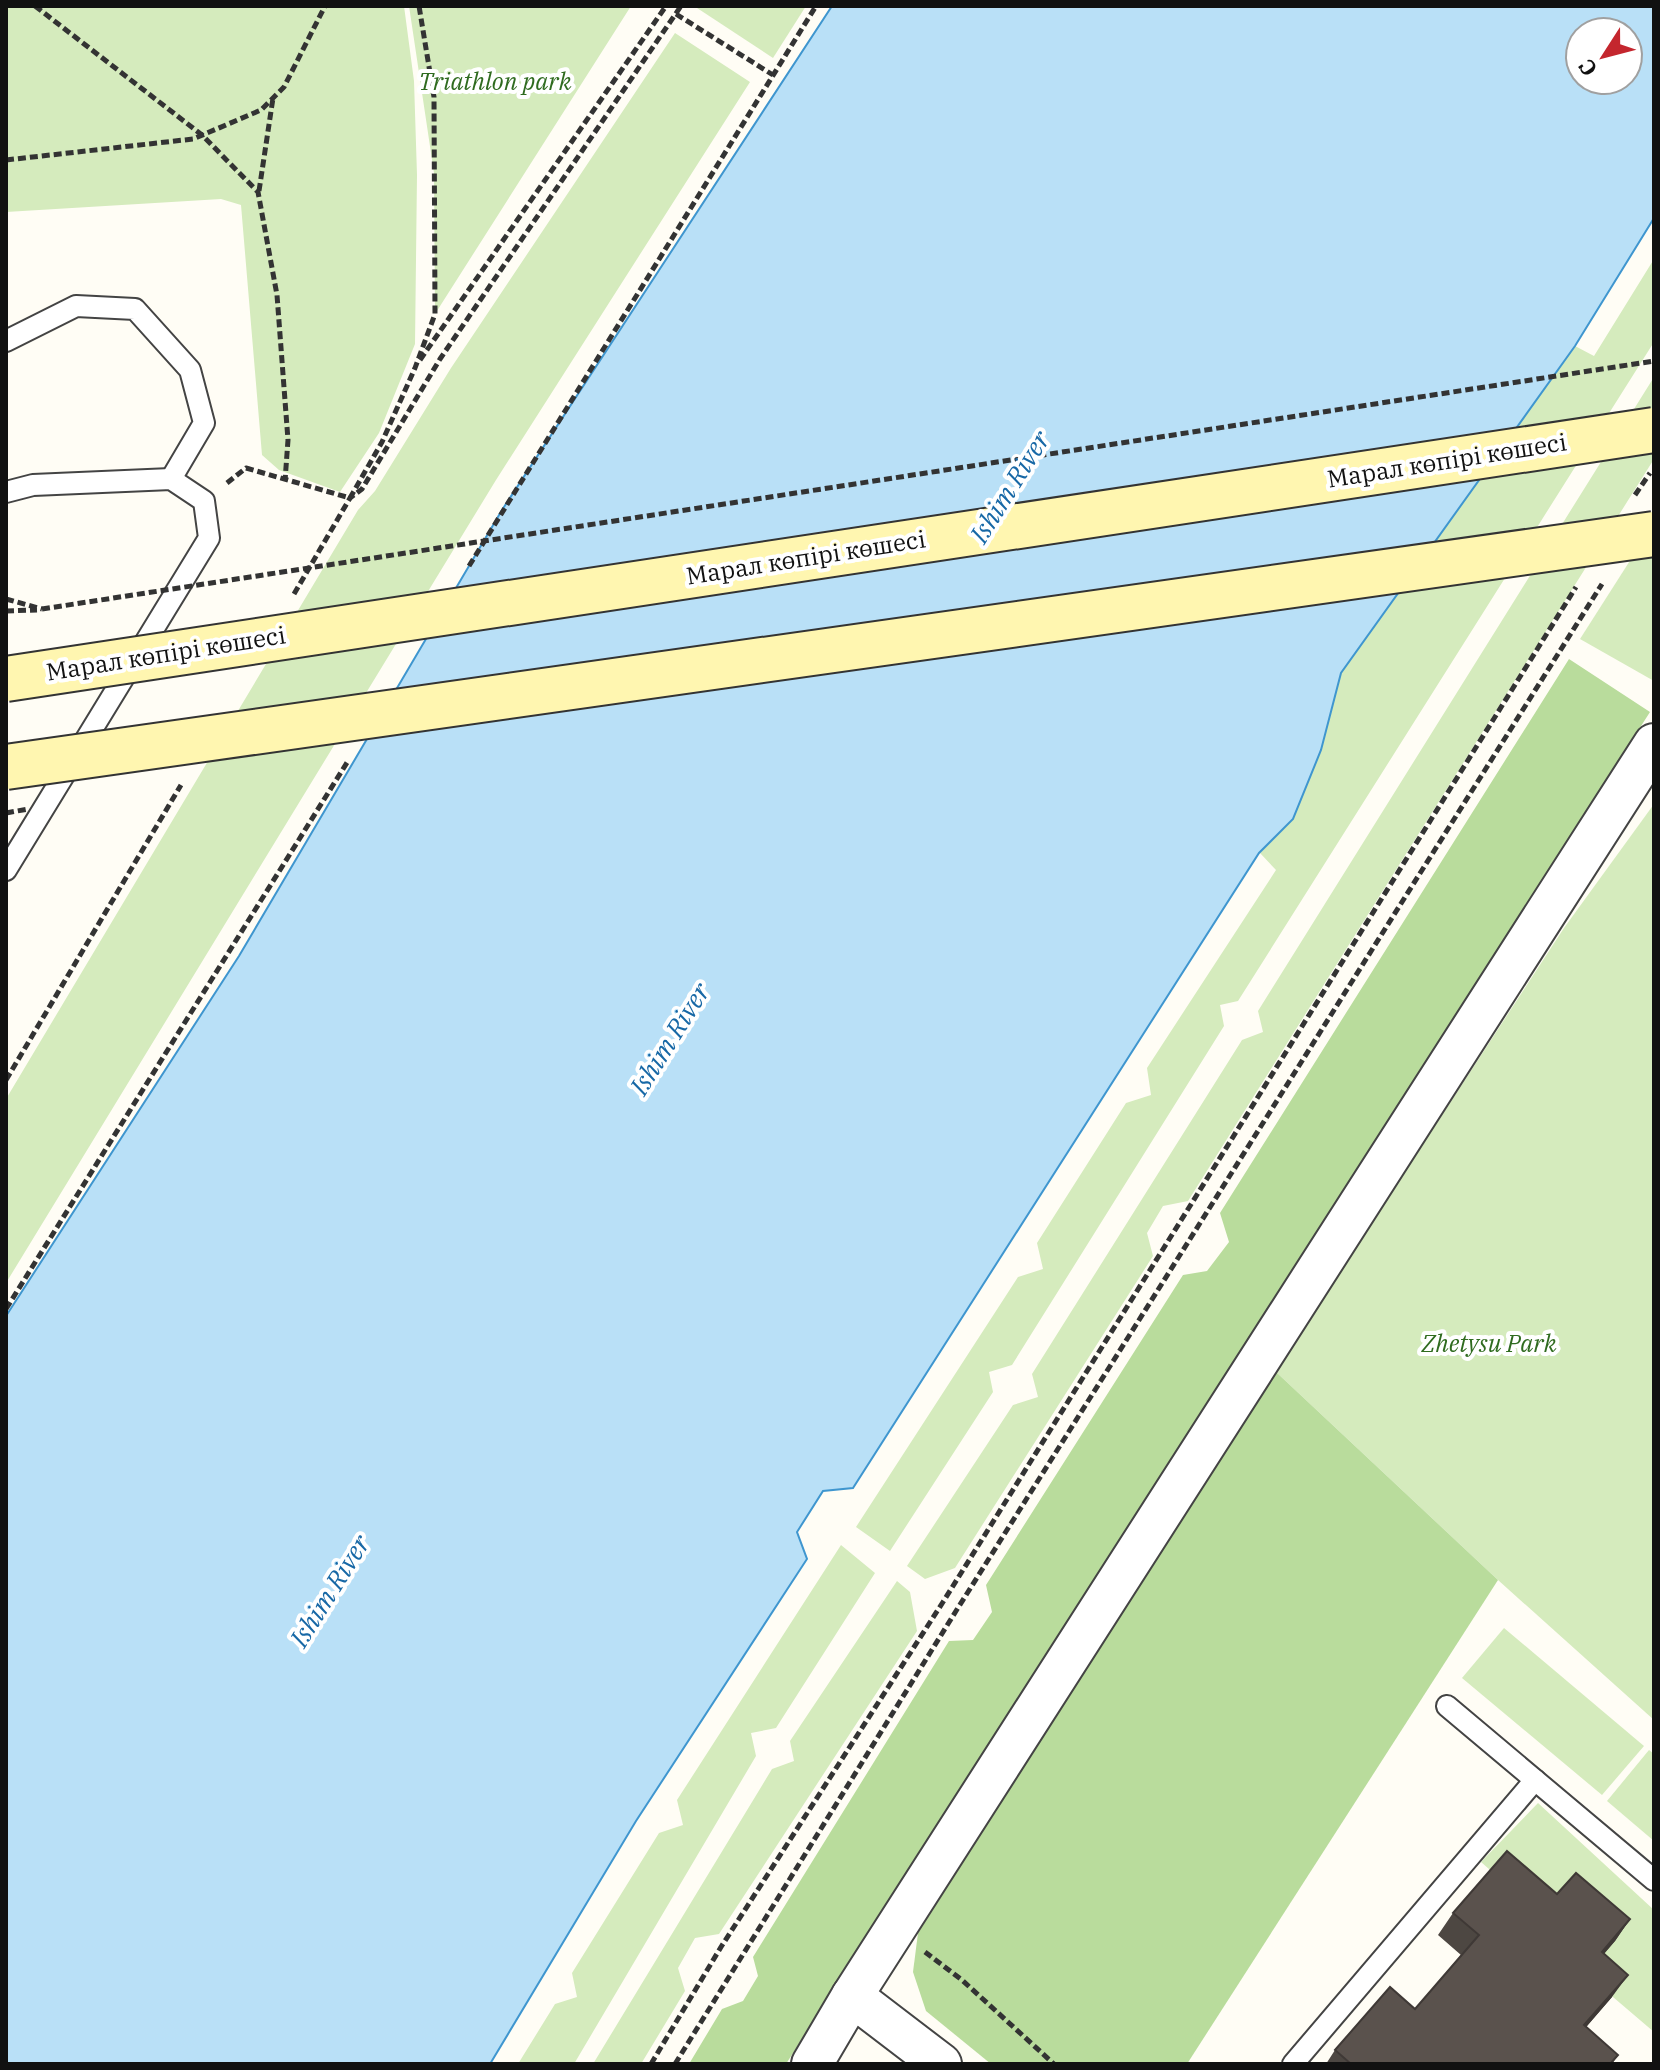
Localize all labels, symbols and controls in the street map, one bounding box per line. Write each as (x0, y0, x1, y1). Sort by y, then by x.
north arrow (1564, 16, 1644, 96)
text: С (1571, 54, 1603, 82)
park label: Triathlon park (418, 65, 572, 97)
water label: Ishim River (961, 424, 1057, 550)
street label: Марал көпірі көшесі (1325, 425, 1569, 495)
street label: Марал көпірі көшесі (684, 522, 928, 592)
street label: Марал көпірі көшесі (44, 618, 288, 688)
water label: Ishim River (621, 976, 717, 1102)
park label: Zhetysu Park (1421, 1327, 1557, 1359)
water label: Ishim River (281, 1528, 377, 1654)

